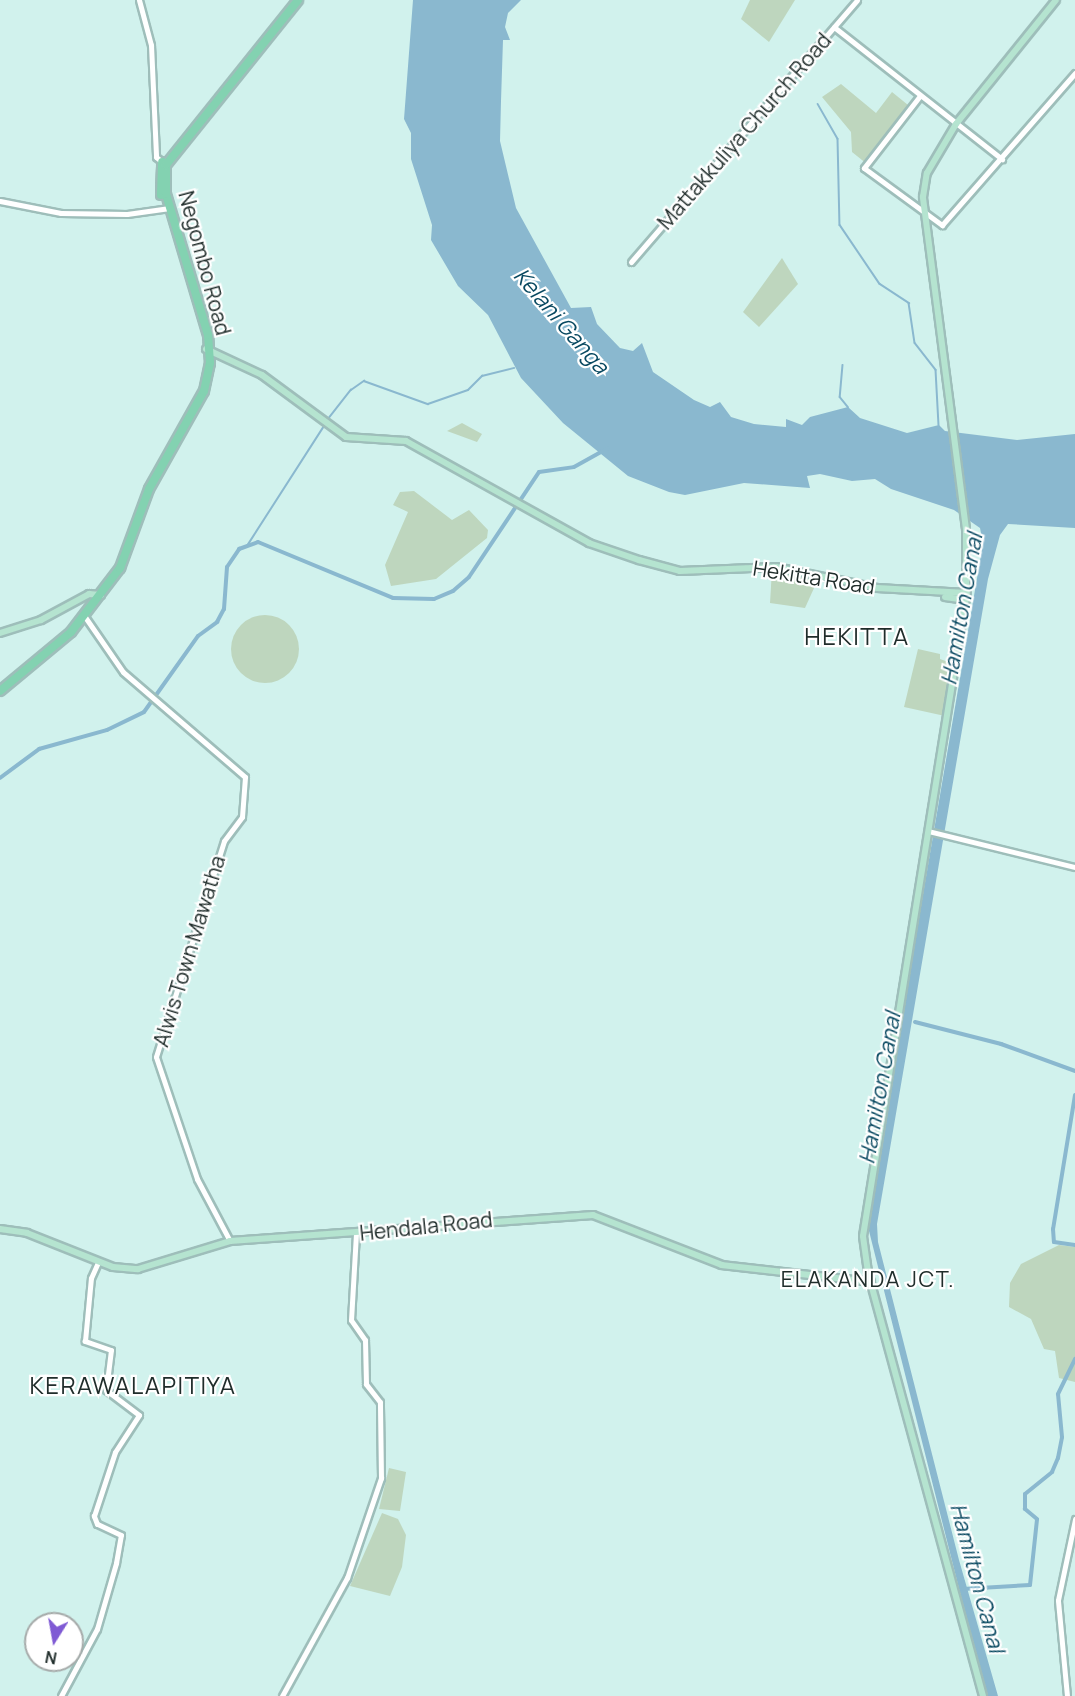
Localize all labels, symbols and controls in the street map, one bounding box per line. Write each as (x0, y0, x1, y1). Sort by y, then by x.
street label: Mattakkuliya Church Road (652, 28, 836, 234)
street label: Negombo Road (174, 188, 236, 338)
water label: Kelani Ganga (508, 263, 614, 379)
water label: Hamilton Canal (936, 531, 988, 687)
street label: Hekitta Road (751, 555, 877, 599)
district label: HEKITTA (804, 622, 910, 650)
street label: Alwis Town Mawatha (148, 852, 230, 1050)
water label: Hamilton Canal (854, 1010, 906, 1166)
street label: Hendala Road (358, 1206, 494, 1246)
district label: ELAKANDA JCT. (781, 1267, 955, 1293)
district label: KERAWALAPITIYA (30, 1371, 236, 1399)
water label: Hamilton Canal (944, 1500, 1010, 1656)
north arrow (24, 1612, 84, 1672)
text: N (43, 1646, 59, 1670)

